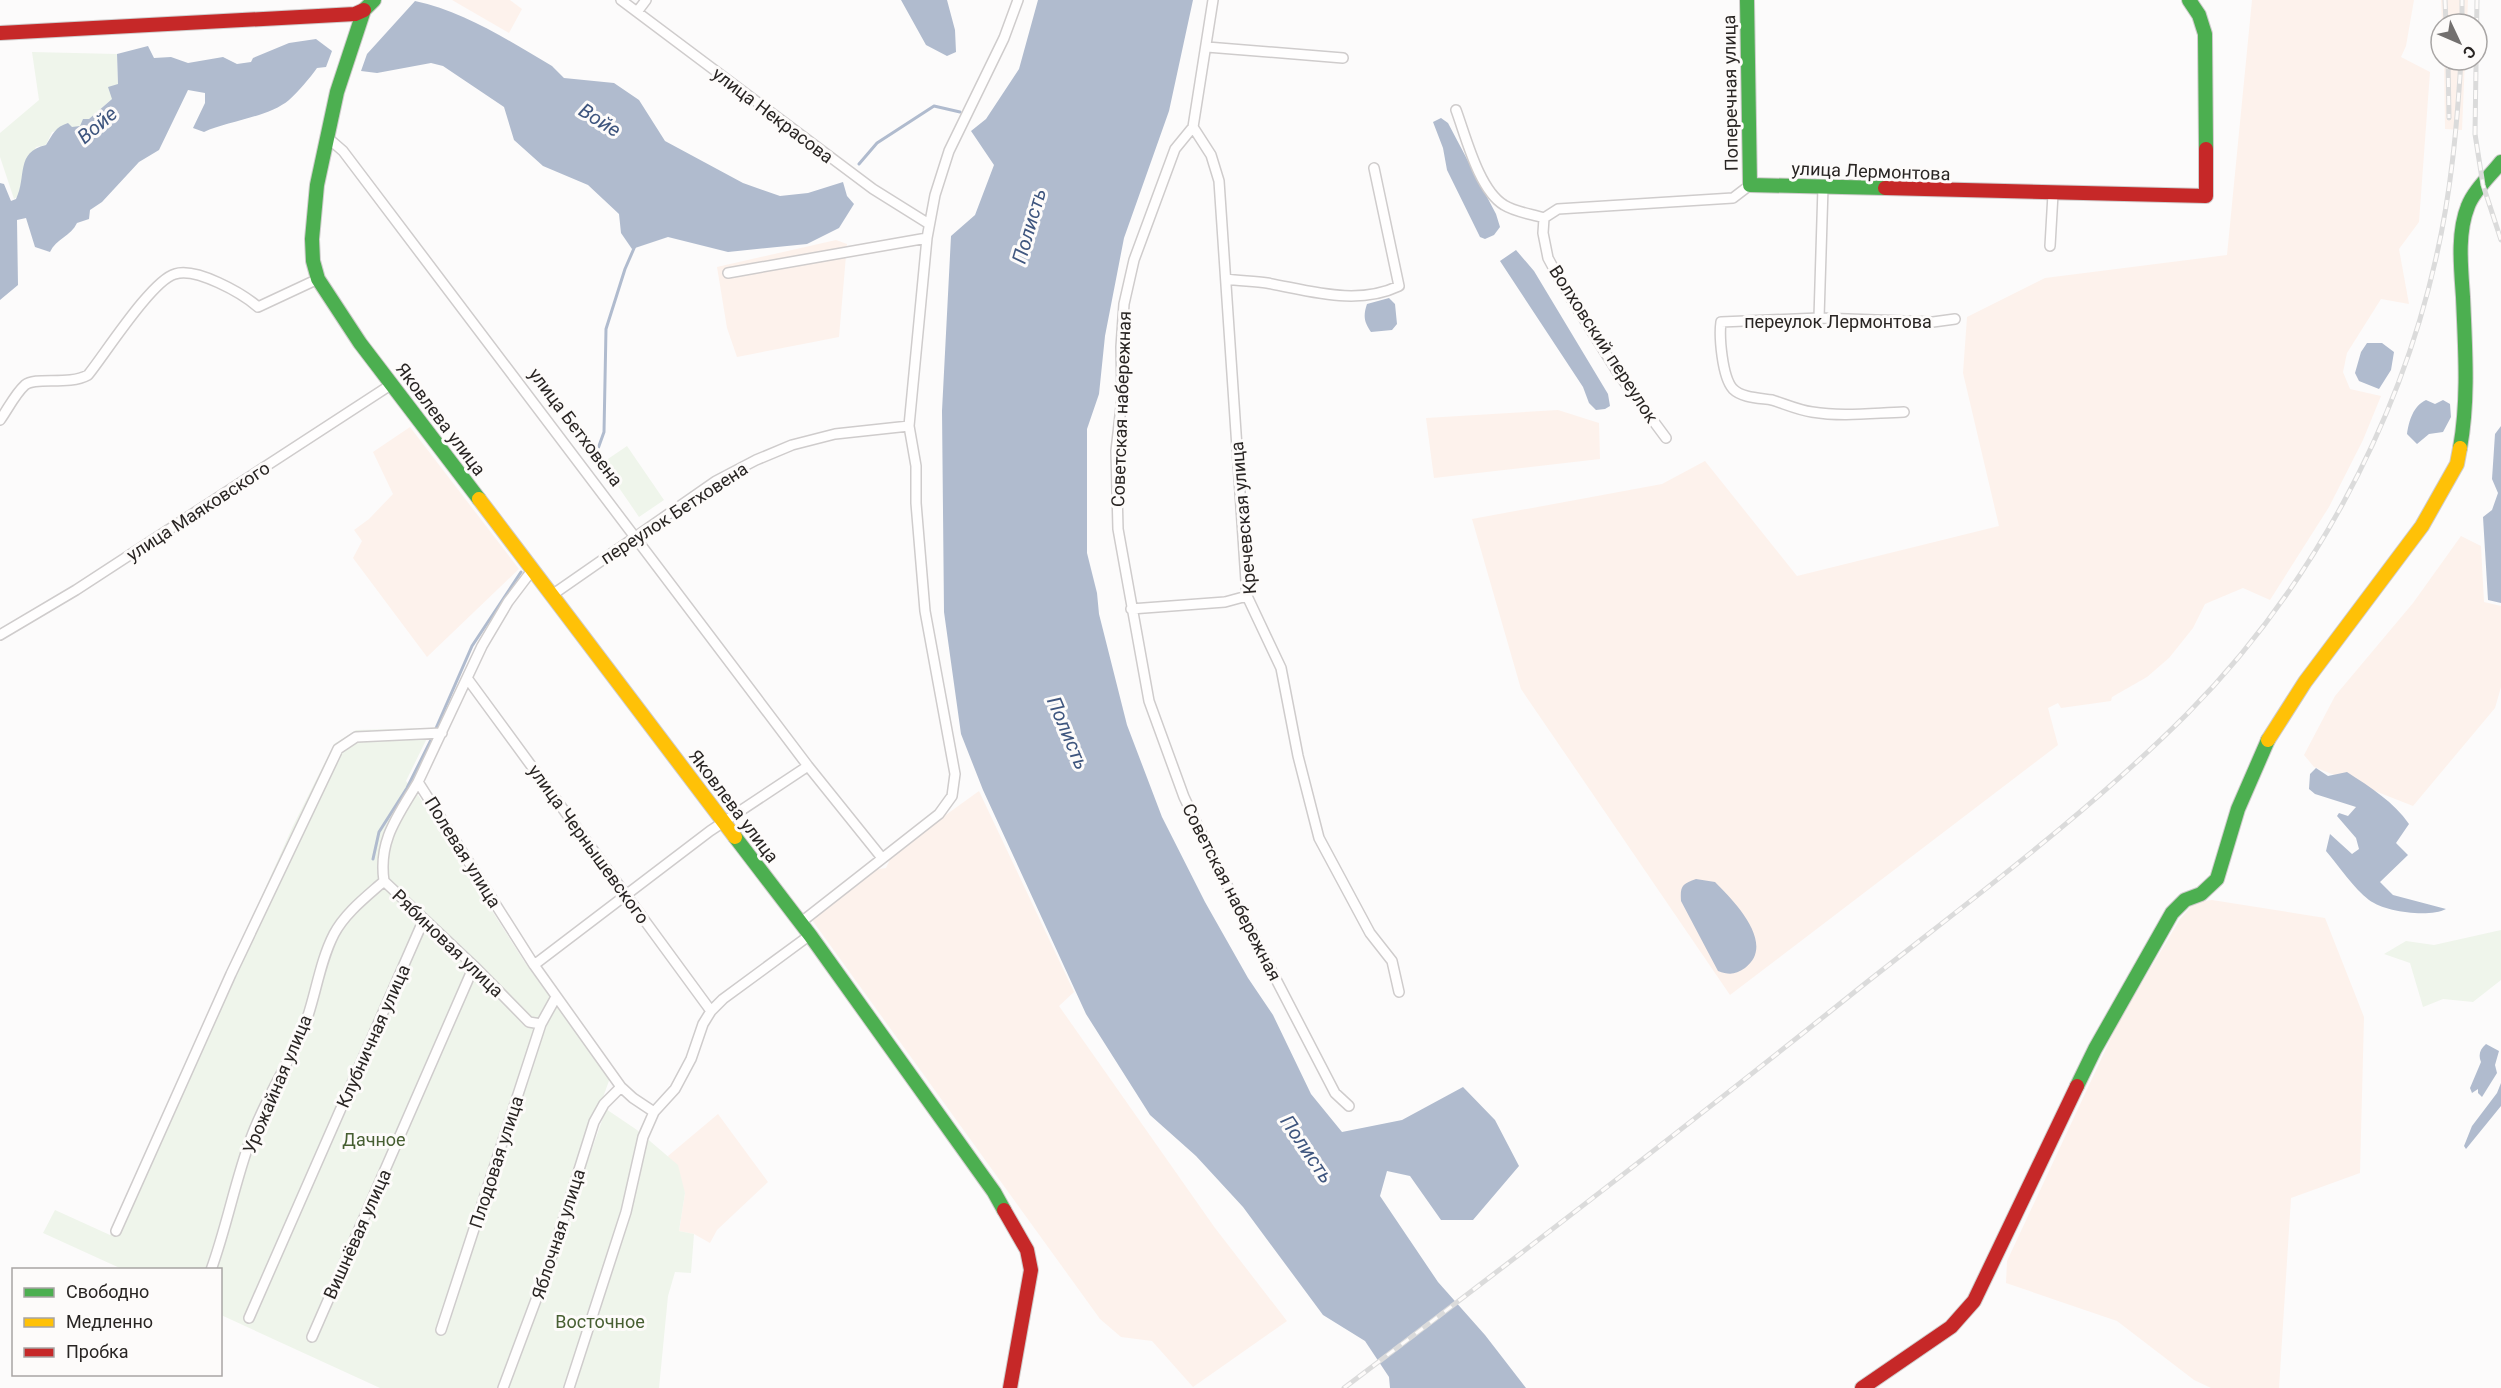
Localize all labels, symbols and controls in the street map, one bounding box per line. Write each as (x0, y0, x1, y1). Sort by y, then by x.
north arrow (2429, 12, 2489, 72)
street label: Поперечная улица (1718, 15, 1742, 171)
text: С (2459, 42, 2480, 62)
street label: улица Некрасова (709, 63, 837, 167)
water label: Войе (575, 98, 625, 142)
water label: Войе (72, 101, 122, 149)
street label: улица Лермонтова (1791, 158, 1951, 184)
water label: Полисть (1007, 186, 1051, 266)
street label: Волховский переулок (1545, 261, 1663, 427)
street label: Советская набережная (1107, 311, 1135, 507)
street label: переулок Лермонтова (1744, 311, 1932, 332)
street label: Яковлева улица (392, 359, 490, 479)
street label: улица Бетховена (525, 364, 627, 490)
street label: Кречевская улица (1226, 441, 1260, 595)
street label: улица Маяковского (123, 457, 273, 565)
street label: переулок Бетховена (597, 458, 751, 568)
water label: Полисть (1042, 693, 1094, 773)
street label: Яковлева улица (685, 746, 783, 866)
street label: улица Чернышевского (524, 760, 654, 928)
street label: Полевая улица (421, 793, 505, 911)
street label: Советская набережная (1178, 800, 1286, 984)
street label: Рябиновая улица (388, 885, 508, 1001)
street label: Клубничная улица (332, 961, 414, 1111)
street label: Урожайная улица (238, 1012, 316, 1156)
street label: Плодовая улица (465, 1093, 527, 1231)
water label: Полисть (1275, 1110, 1339, 1188)
park label: Дачное (342, 1129, 406, 1150)
street label: Вишнёвая улица (319, 1166, 395, 1302)
street label: Яблочная улица (527, 1166, 589, 1302)
legend (12, 1268, 222, 1376)
text: Свободно (66, 1281, 149, 1302)
text: Медленно (66, 1311, 153, 1332)
park label: Восточное (555, 1311, 645, 1332)
text: Пробка (66, 1341, 129, 1362)

